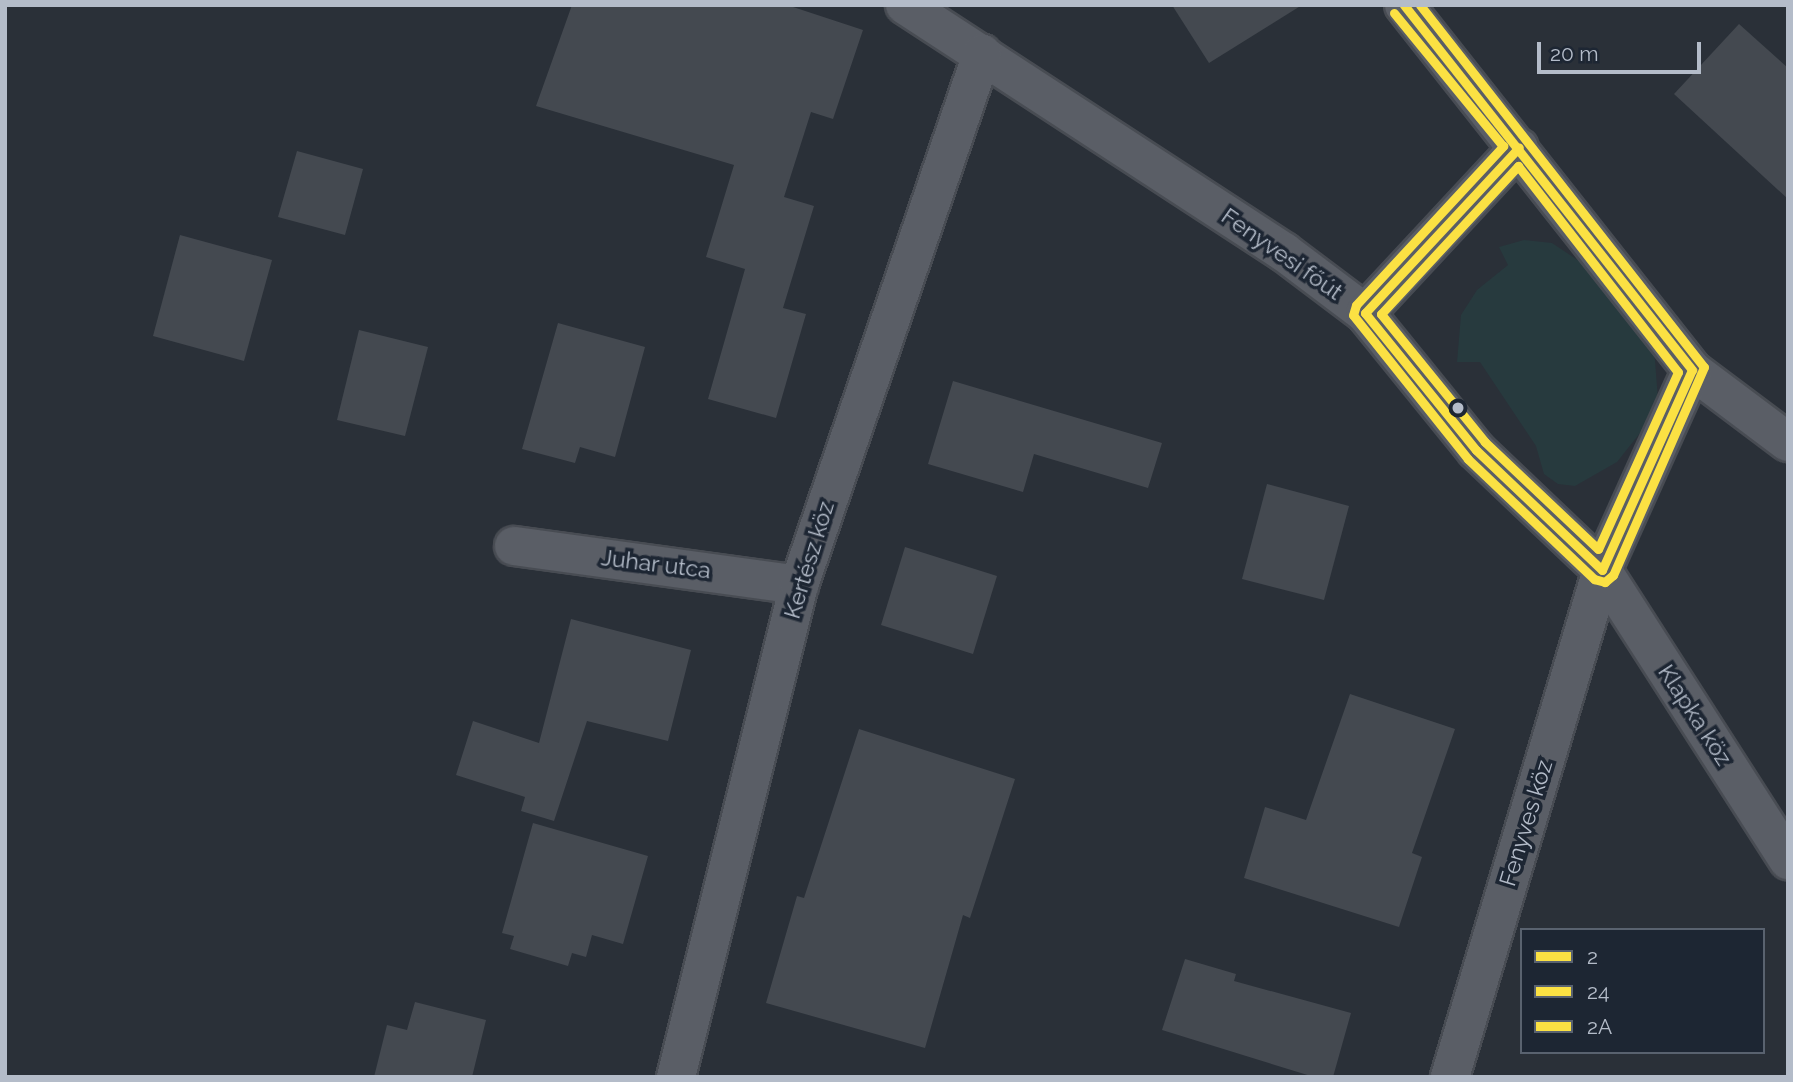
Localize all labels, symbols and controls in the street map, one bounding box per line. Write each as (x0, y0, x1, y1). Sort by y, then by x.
scale bar (1541, 28, 1706, 72)
text: 20 m (1550, 41, 1598, 66)
street label: Fenyvesi főút (1216, 202, 1348, 306)
unlabelled marker (1451, 401, 1465, 415)
street label: Kertész köz (778, 498, 840, 622)
street label: Juhar utca (599, 544, 713, 584)
street label: Klapka köz (1652, 659, 1738, 771)
street label: Fenyves köz (1494, 757, 1558, 889)
legend (1520, 928, 1765, 1054)
text: 2 (1587, 944, 1598, 969)
text: 24 (1587, 979, 1609, 1004)
text: 2A (1587, 1014, 1612, 1039)

